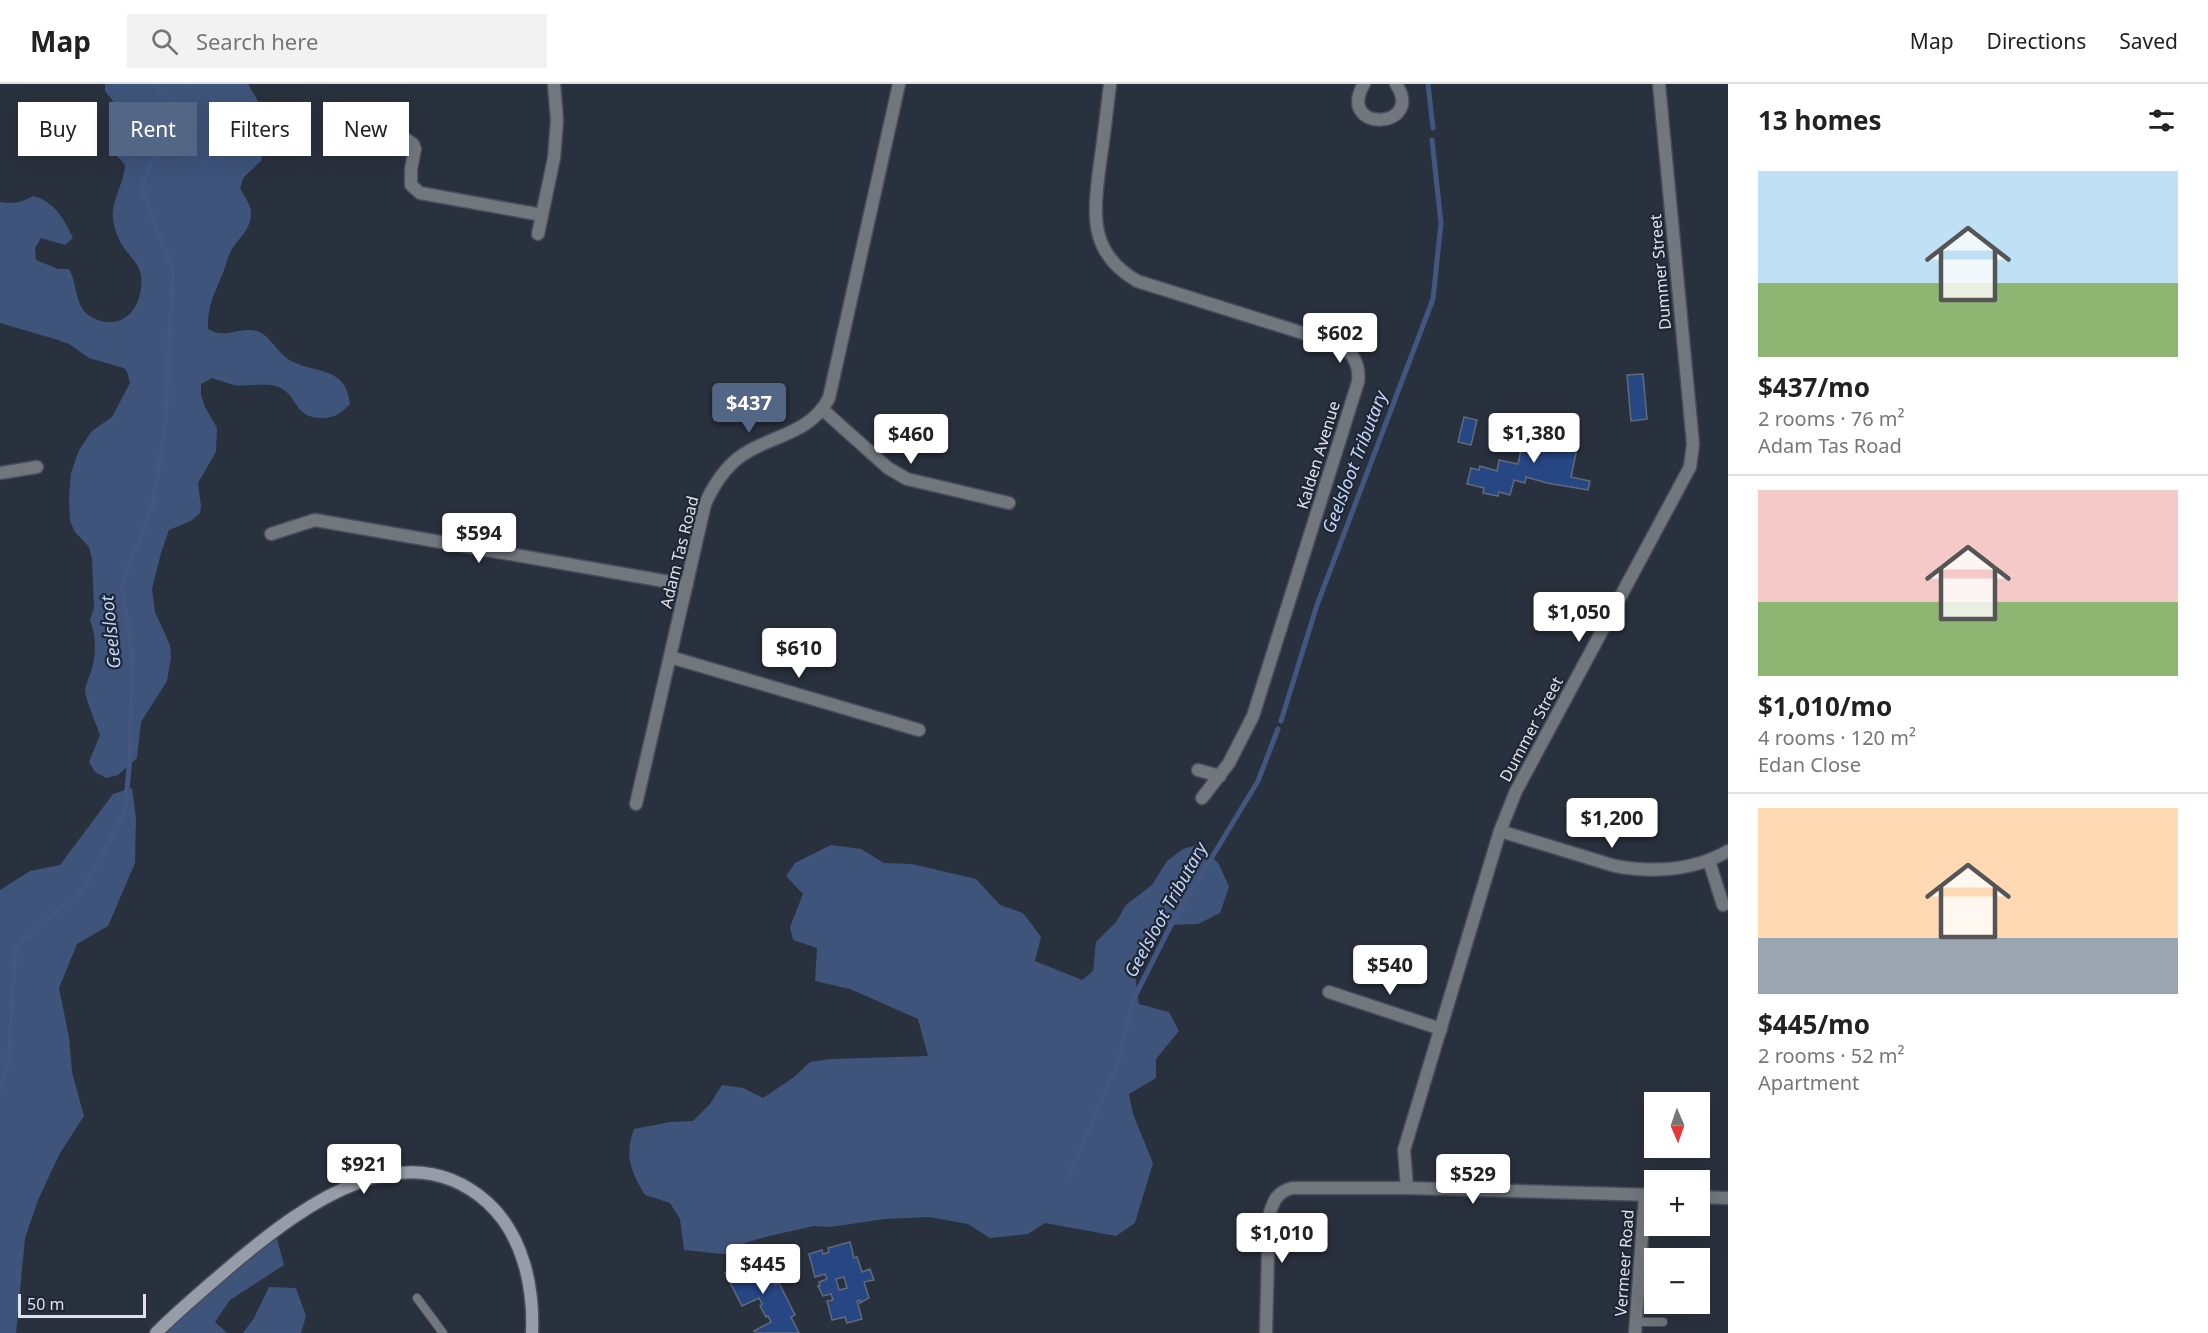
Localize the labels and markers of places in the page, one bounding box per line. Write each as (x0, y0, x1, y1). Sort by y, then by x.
pin: $602 (1304, 313, 1376, 364)
pin: $437 (713, 383, 785, 434)
pin: $1,380 (1485, 413, 1583, 464)
pin: $460 (875, 414, 947, 465)
pin: $594 (443, 513, 515, 564)
pin: $1,050 (1530, 592, 1628, 643)
pin: $610 (763, 628, 835, 679)
pin: $1,200 (1563, 798, 1661, 849)
pin: $540 (1354, 945, 1426, 996)
pin: $921 (328, 1144, 400, 1195)
pin: $529 (1437, 1154, 1509, 1205)
pin: $1,010 (1233, 1213, 1331, 1264)
pin: $445 (727, 1244, 799, 1295)

